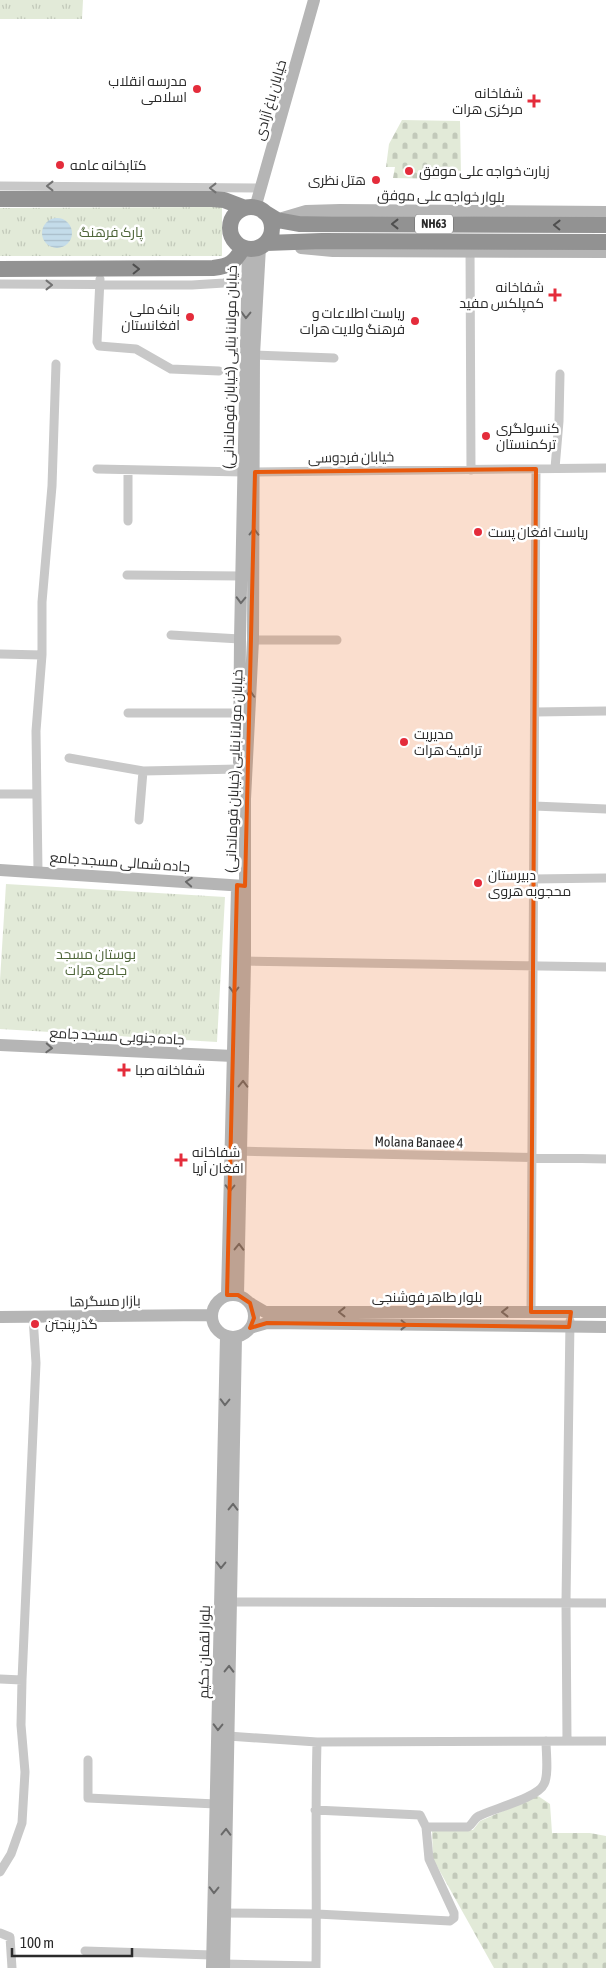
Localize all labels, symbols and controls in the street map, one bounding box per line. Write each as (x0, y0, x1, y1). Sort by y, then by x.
street label: خیابان باغ آزادی (251, 58, 290, 142)
place label: مدرسه انقلاب اسلامی (108, 73, 187, 105)
marker: مدرسه انقلاب اسلامی (191, 83, 203, 95)
place label: شفاخانه مرکزی هرات (452, 85, 523, 117)
marker: شفاخانه مرکزی هرات (527, 94, 541, 108)
place label: کتابخانه عامه (70, 157, 147, 173)
marker: کتابخانه عامه (54, 159, 66, 171)
place label: زبارت خواجه علی موفق (419, 163, 550, 180)
marker: زبارت خواجه علی موفق (403, 165, 415, 177)
place label: هتل نظری (308, 172, 366, 188)
marker: هتل نظری (370, 174, 382, 186)
one-way arrow (46, 181, 54, 192)
one-way arrow (208, 183, 216, 193)
street label: بلوار خواجه علی موفق (377, 187, 505, 206)
road number: NH63 (415, 214, 453, 233)
one-way arrow (391, 219, 398, 229)
one-way arrow (553, 220, 561, 230)
park label: پارک فرهنگ (79, 224, 143, 242)
one-way arrow (132, 263, 140, 274)
street label: خیابان مولانا بنایی (خیابان قوماندانی) (220, 265, 240, 469)
place label: شفاخانه کمپلکس مفید (459, 279, 544, 313)
one-way arrow (45, 280, 53, 290)
marker: شفاخانه کمپلکس مفید (548, 288, 562, 302)
place label: بانک ملی افغانستان (121, 301, 180, 333)
place label: ریاست اطلاعات و فرهنگ ولایت هرات (300, 305, 405, 337)
marker: بانک ملی افغانستان (184, 311, 196, 323)
one-way arrow (241, 312, 252, 320)
marker: ریاست اطلاعات و فرهنگ ولایت هرات (409, 315, 421, 327)
place label: کنسولگری ترکمنستان (496, 420, 560, 452)
marker: کنسولگری ترکمنستان (480, 430, 492, 442)
street label: خیابان فردوسی (308, 448, 394, 466)
place label: ریاست افغان پست (488, 524, 588, 542)
marker: ریاست افغان پست (472, 526, 484, 538)
one-way arrow (249, 528, 260, 536)
one-way arrow (236, 597, 246, 605)
street label: خیابان مولانا بنایی (خیابان قوماندانی) (222, 669, 246, 873)
one-way arrow (245, 690, 256, 698)
place label: مدیریت ترافیک هرات (414, 726, 482, 758)
marker: مدیریت ترافیک هرات (398, 736, 410, 748)
street label: جاده شمالی مسجد جامع (49, 849, 191, 876)
place label: دبیرستان محجوبه هروی (488, 867, 571, 899)
one-way arrow (184, 876, 192, 887)
marker: دبیرستان محجوبه هروی (472, 877, 484, 889)
park label: بوستان مسجد جامع هرات (56, 946, 136, 979)
one-way arrow (229, 986, 239, 994)
street label: جاده جنوبی مسجد جامع (49, 1024, 185, 1049)
one-way arrow (45, 1042, 53, 1053)
place label: شفاخانه صبا (135, 1062, 205, 1078)
marker: شفاخانه صبا (117, 1063, 131, 1077)
one-way arrow (237, 1080, 248, 1088)
street label: Molana Banaee 4 (374, 1133, 464, 1151)
place label: شفاخانه افغان آریا (192, 1144, 244, 1176)
marker: شفاخانه افغان آریا (174, 1153, 188, 1167)
one-way arrow (225, 1184, 235, 1192)
one-way arrow (234, 1242, 244, 1250)
street label: بلوار طاهر فوشنجی (372, 1289, 482, 1305)
street label: بازار مسگرها (69, 1292, 141, 1310)
one-way arrow (338, 1307, 346, 1317)
one-way arrow (501, 1307, 508, 1317)
place label: گذر پنجتن (45, 1316, 98, 1334)
marker: گذر پنجتن (29, 1318, 41, 1330)
one-way arrow (400, 1320, 408, 1330)
one-way arrow (219, 1399, 230, 1407)
one-way arrow (227, 1503, 238, 1511)
one-way arrow (216, 1562, 226, 1569)
street label: بلوار لقمان حکیم (195, 1605, 215, 1699)
one-way arrow (224, 1665, 235, 1673)
one-way arrow (212, 1724, 223, 1732)
one-way arrow (221, 1828, 231, 1836)
one-way arrow (209, 1886, 219, 1894)
scale bar (12, 1926, 132, 1958)
text: 100 m (20, 1934, 54, 1951)

